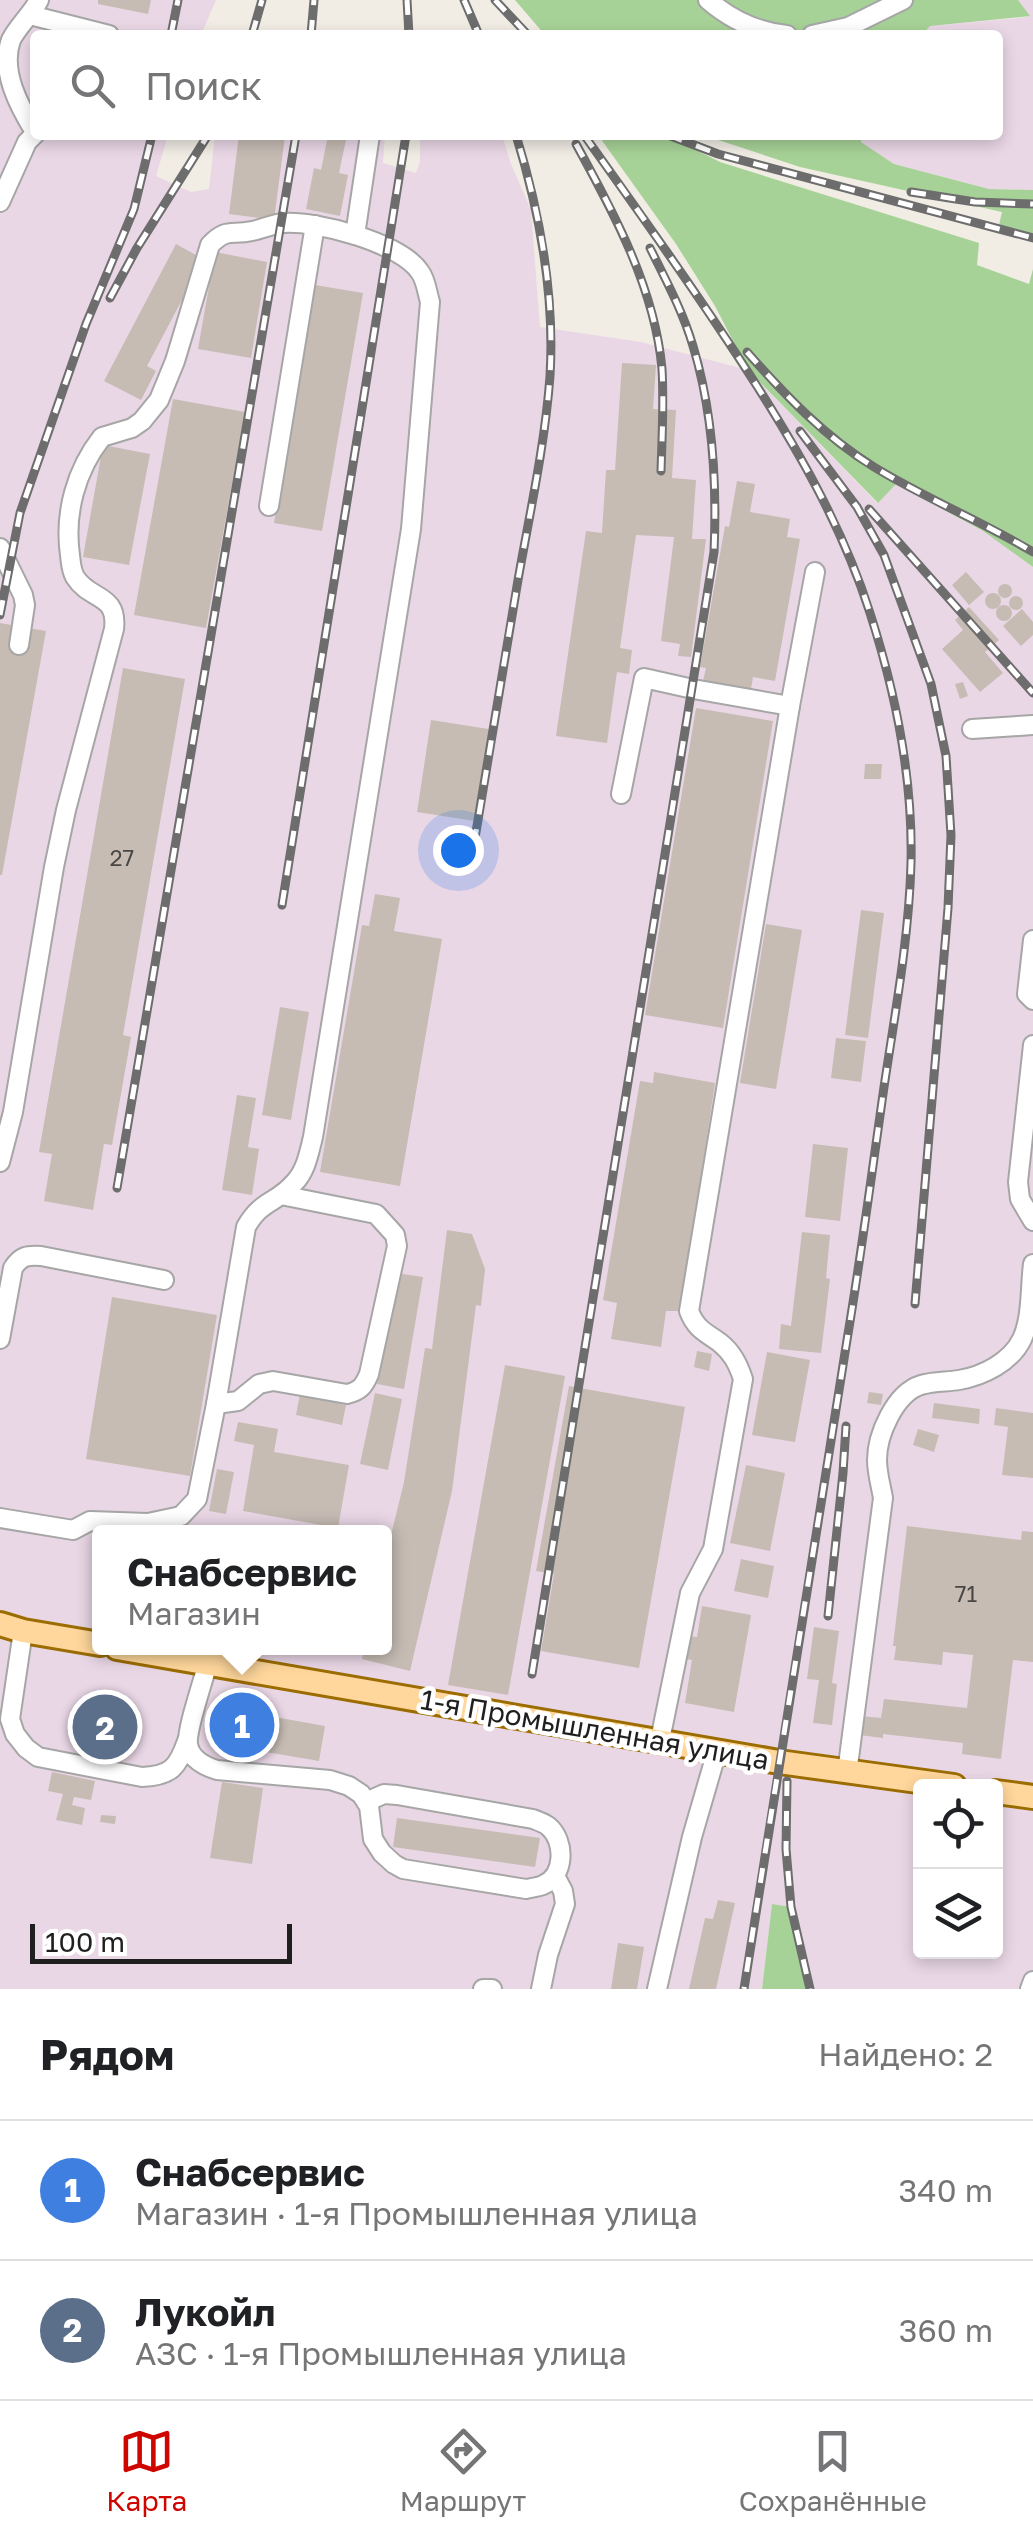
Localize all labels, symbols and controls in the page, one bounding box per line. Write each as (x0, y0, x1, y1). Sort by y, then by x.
search box (30, 30, 1003, 140)
icon: search (65, 58, 120, 113)
text: Поиск (145, 63, 262, 108)
your location (433, 825, 484, 876)
house number: 27 (110, 844, 134, 871)
popup (92, 1525, 392, 1655)
text: Снабсервис (127, 1549, 357, 1594)
house number: 71 (955, 1580, 977, 1607)
text: Магазин (127, 1594, 261, 1632)
street label: 1-я Промышленная улица (418, 1682, 772, 1776)
pin: 1 (210, 1688, 274, 1762)
pin: 2 (72, 1690, 138, 1764)
map controls (913, 1779, 1003, 1959)
button: locate (913, 1779, 1003, 1869)
button: layers (913, 1869, 1003, 1959)
scale bar (30, 1919, 292, 1964)
text: 100 m (45, 1925, 125, 1958)
text: Рядом (40, 2029, 174, 2079)
text: Найдено: 2 (818, 2035, 993, 2073)
text: Снабсервис (135, 2149, 365, 2194)
text: 1 (64, 2171, 81, 2209)
text: 340 m (899, 2171, 993, 2209)
text: Магазин · 1-я Промышленная улица (135, 2194, 698, 2232)
text: Лукойл (135, 2289, 275, 2334)
text: 2 (63, 2311, 82, 2349)
text: 360 m (899, 2311, 993, 2349)
text: АЗС · 1-я Промышленная улица (135, 2334, 627, 2372)
tab: Карта (106, 2424, 187, 2517)
tab: Маршрут (400, 2424, 526, 2517)
tab: Сохранённые (739, 2424, 927, 2517)

